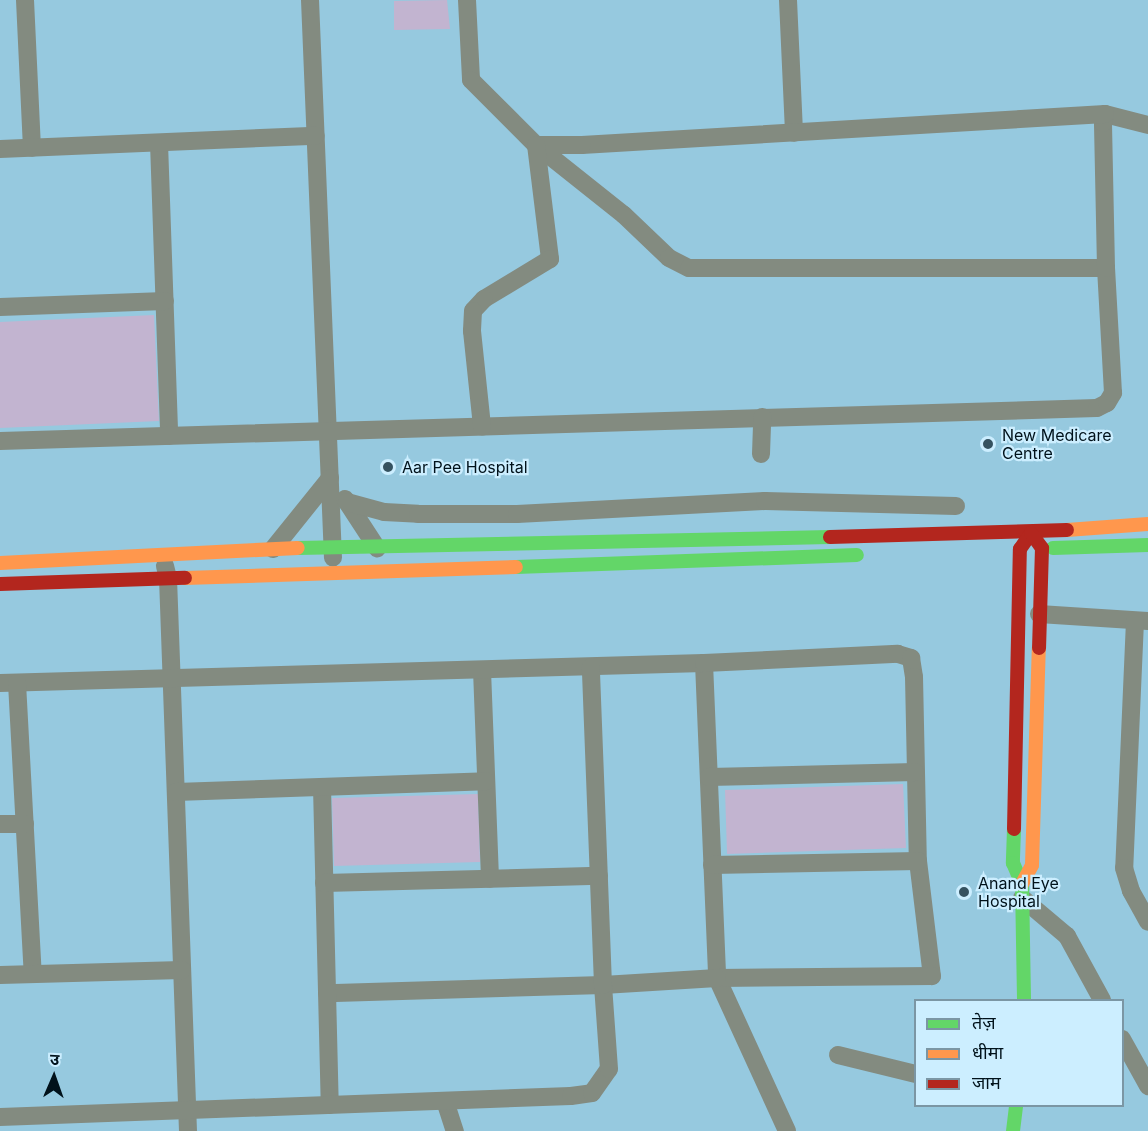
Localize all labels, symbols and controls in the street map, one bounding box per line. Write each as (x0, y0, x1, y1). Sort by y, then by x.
place label: New Medicare Centre (1002, 425, 1112, 463)
marker: New Medicare Centre (979, 435, 997, 453)
place label: Aar Pee Hospital (402, 457, 528, 477)
marker: Aar Pee Hospital (379, 458, 397, 476)
place label: Anand Eye Hospital (978, 873, 1059, 911)
marker: Anand Eye Hospital (955, 883, 973, 901)
legend (914, 999, 1124, 1107)
text: तेज़ (972, 1012, 996, 1033)
text: धीमा (972, 1042, 1003, 1063)
north arrow (24, 1047, 84, 1107)
text: उ (50, 1049, 60, 1069)
text: जाम (972, 1072, 1001, 1093)

